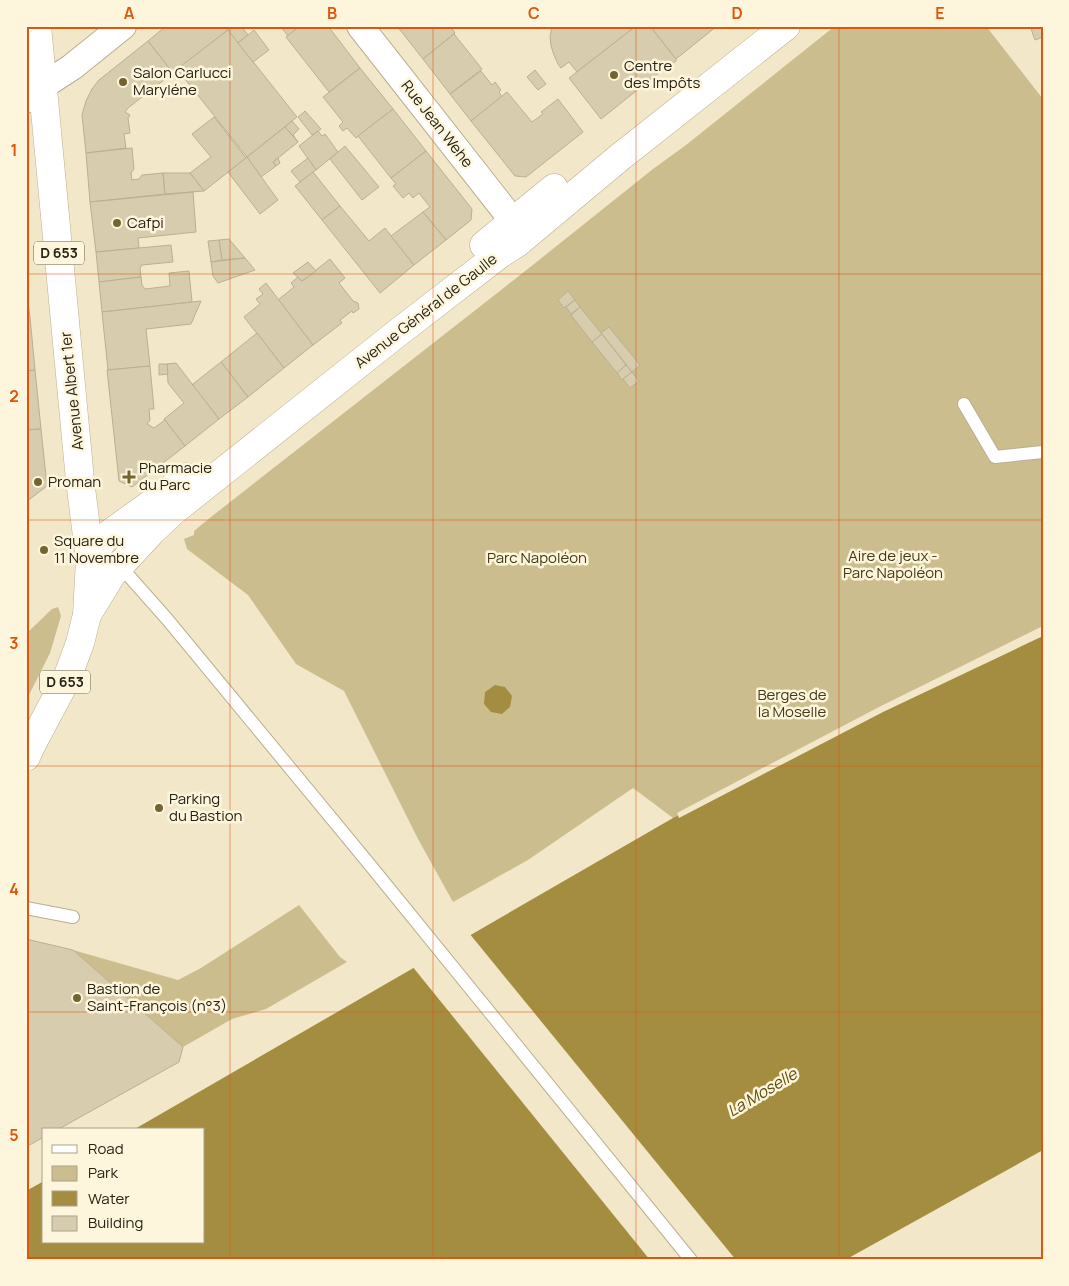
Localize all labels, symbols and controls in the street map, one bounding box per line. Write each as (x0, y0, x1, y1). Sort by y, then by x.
text: A (124, 2, 135, 24)
text: B (327, 2, 337, 24)
text: C (528, 2, 540, 24)
text: D (731, 2, 743, 24)
text: E (935, 2, 945, 24)
place label: Centre des Impôts (624, 55, 701, 93)
place label: Salon Carlucci Maryléne (133, 62, 231, 100)
marker: Centre des Impôts (608, 69, 620, 81)
marker: Salon Carlucci Maryléne (117, 76, 129, 88)
street label: Rue Jean Wehe (397, 76, 478, 172)
text: 1 (10, 139, 18, 161)
place label: Cafpi (127, 212, 164, 233)
marker: Cafpi (111, 217, 123, 229)
road number: D 653 (34, 242, 84, 264)
street label: Avenue Général de Gaulle (350, 248, 501, 373)
street label: Avenue Albert 1er (55, 330, 88, 452)
text: 2 (9, 385, 19, 407)
place label: Pharmacie du Parc (139, 457, 212, 495)
place label: Proman (48, 471, 101, 492)
marker: Pharmacie du Parc (123, 471, 135, 483)
marker: Proman (32, 476, 44, 488)
place label: Square du 11 Novembre (54, 530, 139, 568)
marker: Square du 11 Novembre (38, 544, 50, 556)
park label: Aire de jeux - Parc Napoléon (843, 545, 943, 583)
park label: Parc Napoléon (487, 547, 587, 568)
text: 3 (9, 632, 19, 654)
road number: D 653 (40, 670, 90, 694)
park label: Berges de la Moselle (757, 684, 827, 722)
place label: Parking du Bastion (169, 788, 243, 826)
marker: Parking du Bastion (153, 802, 165, 814)
text: 4 (9, 878, 19, 900)
place label: Bastion de Saint-François (n°3) (87, 978, 227, 1016)
marker: Bastion de Saint-François (n°3) (71, 992, 83, 1004)
water label: La Moselle (723, 1062, 802, 1121)
text: 5 (9, 1124, 19, 1146)
legend (42, 1128, 205, 1244)
text: Road (88, 1138, 124, 1159)
text: Park (88, 1162, 118, 1183)
text: Water (88, 1188, 130, 1209)
text: Building (88, 1212, 143, 1233)

